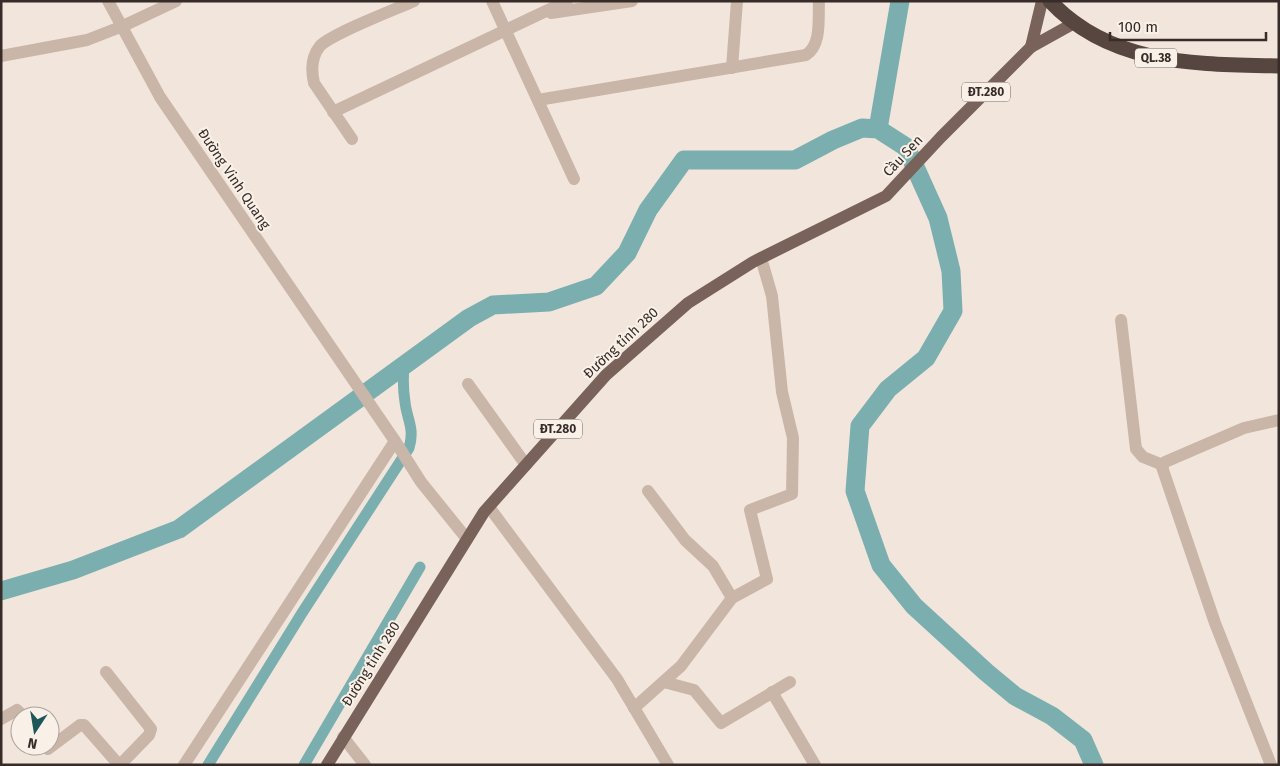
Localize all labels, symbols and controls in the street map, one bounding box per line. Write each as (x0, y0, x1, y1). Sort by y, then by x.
scale bar (1110, 10, 1266, 42)
text: 100 m (1118, 18, 1158, 36)
road number: QL.38 (1135, 48, 1177, 68)
road number: ĐT.280 (962, 82, 1010, 101)
street label: Đường Vinh Quang (194, 125, 274, 233)
street label: Cầu Sen (879, 131, 926, 180)
street label: Đường tỉnh 280 (580, 304, 662, 382)
road number: ĐT.280 (534, 419, 582, 438)
street label: Đường tỉnh 280 (338, 618, 404, 709)
north arrow (10, 706, 60, 756)
text: N (26, 734, 39, 753)

